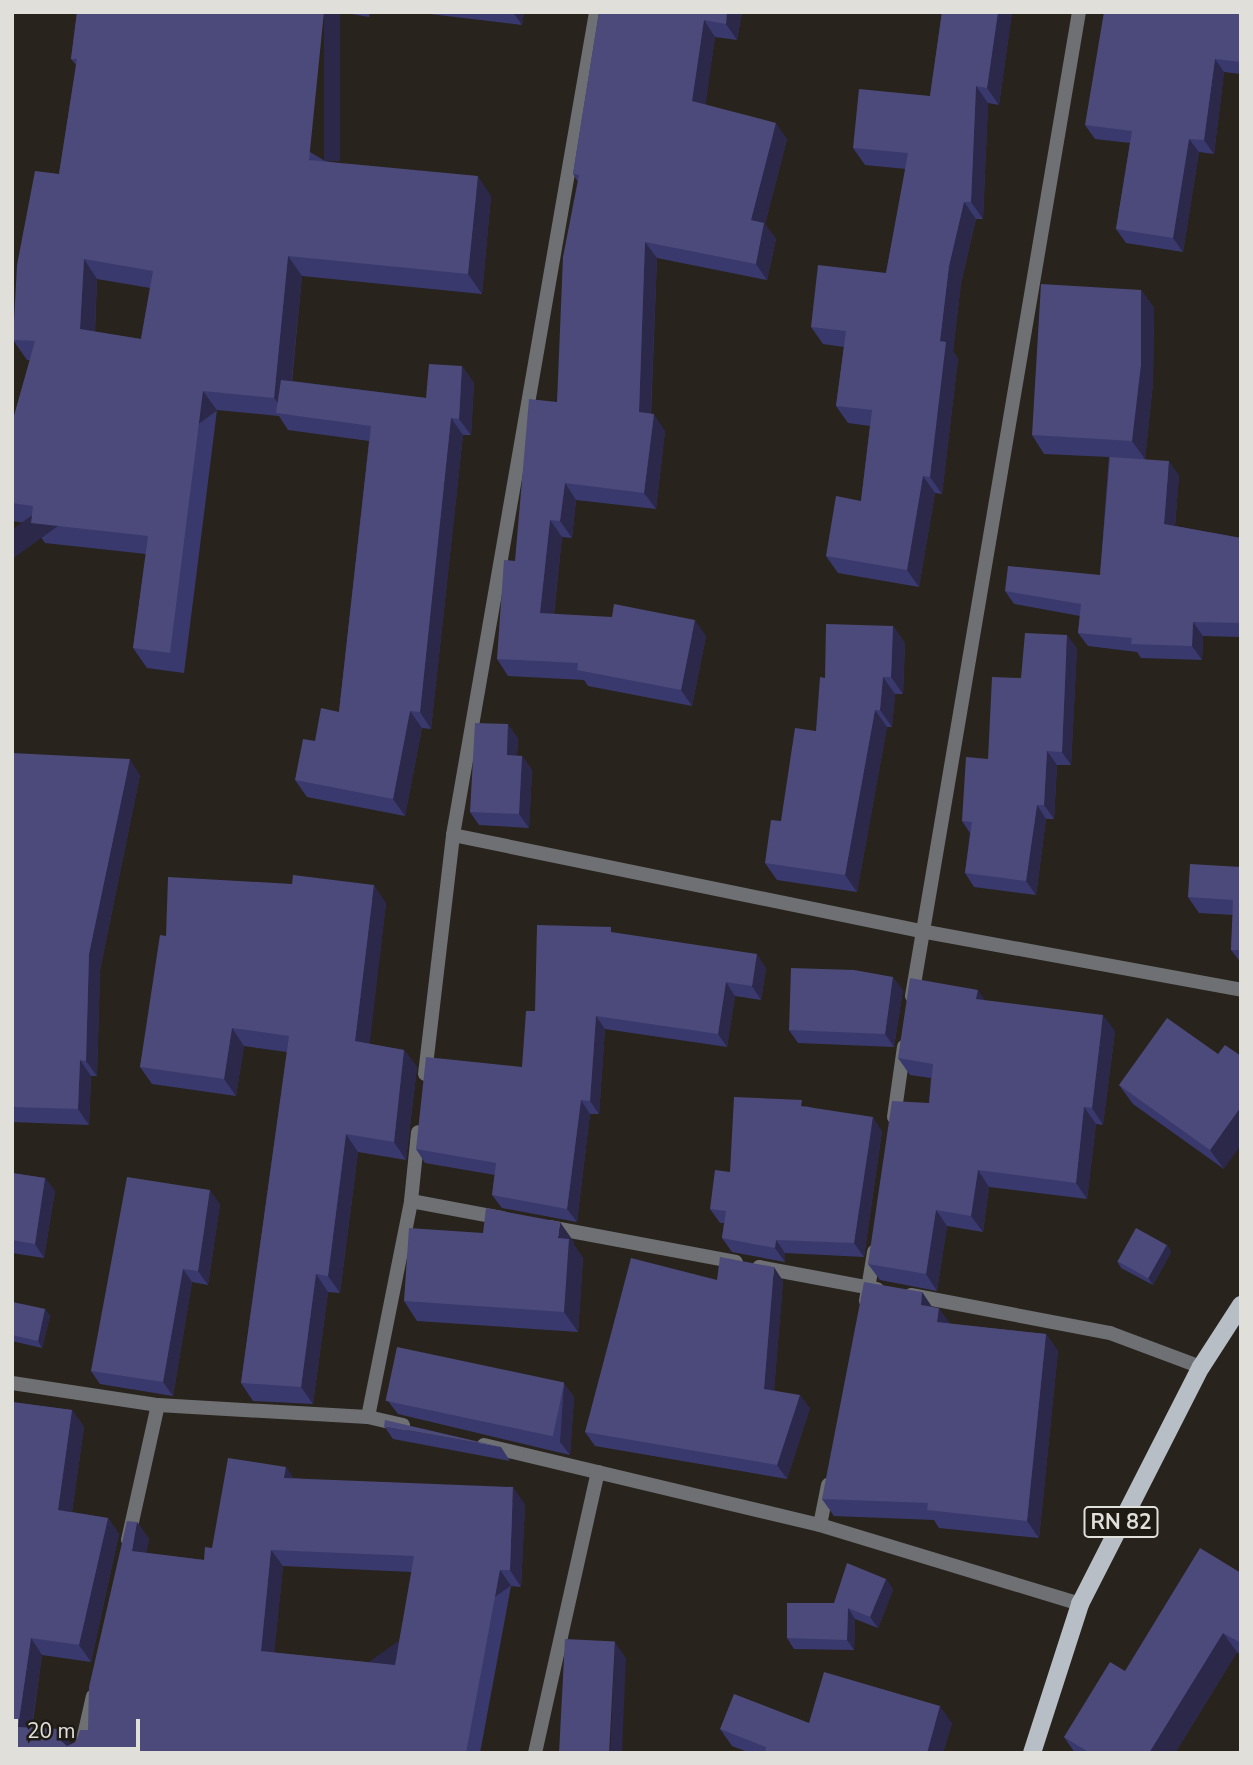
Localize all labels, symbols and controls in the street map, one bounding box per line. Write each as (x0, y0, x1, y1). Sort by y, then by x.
road number: RN 82 (1082, 1504, 1160, 1540)
scale bar (18, 1706, 144, 1750)
text: 20 m (27, 1717, 76, 1745)

